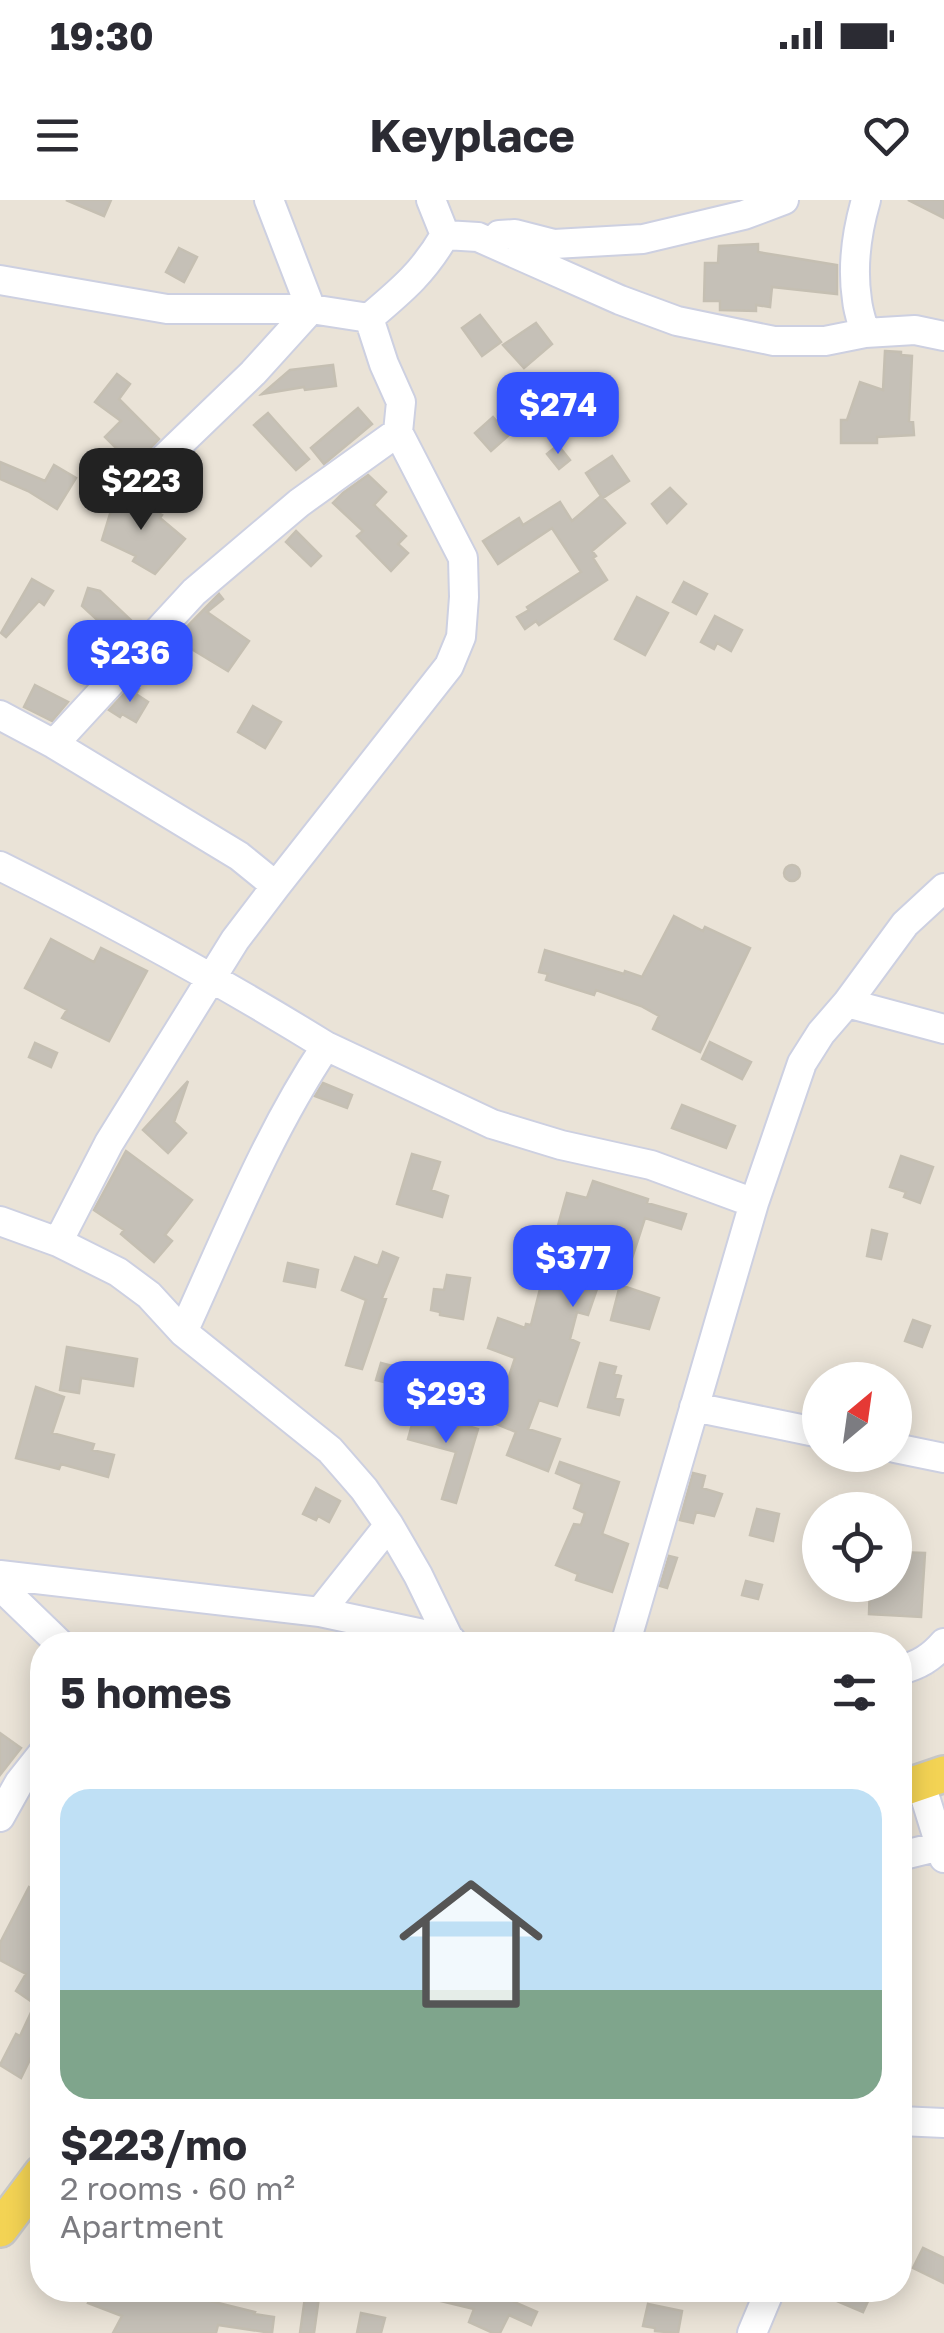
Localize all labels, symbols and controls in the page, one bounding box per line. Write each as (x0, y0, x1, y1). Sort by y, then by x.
text: 19:30 (50, 13, 154, 58)
icon: menu (30, 108, 85, 163)
text: Keyplace (369, 108, 575, 162)
icon: heart (859, 108, 914, 163)
pin: $274 (499, 372, 617, 457)
text: $274 (519, 385, 597, 423)
pin: $223 (82, 448, 200, 533)
text: $223 (101, 461, 181, 499)
pin: $236 (71, 620, 189, 705)
text: $236 (90, 633, 170, 671)
pin: $377 (514, 1225, 632, 1310)
text: $377 (535, 1238, 611, 1276)
pin: $293 (387, 1361, 505, 1446)
north arrow (802, 1362, 912, 1472)
map controls (802, 1362, 912, 1602)
text: $293 (406, 1374, 486, 1412)
button: locate (802, 1492, 912, 1602)
icon: filters (827, 1665, 882, 1720)
text: 5 homes (60, 1667, 232, 1717)
icon: home (381, 1854, 561, 2034)
text: $223/mo (60, 2119, 247, 2169)
text: 2 rooms · 60 m² (60, 2169, 295, 2207)
text: Apartment (60, 2207, 224, 2245)

